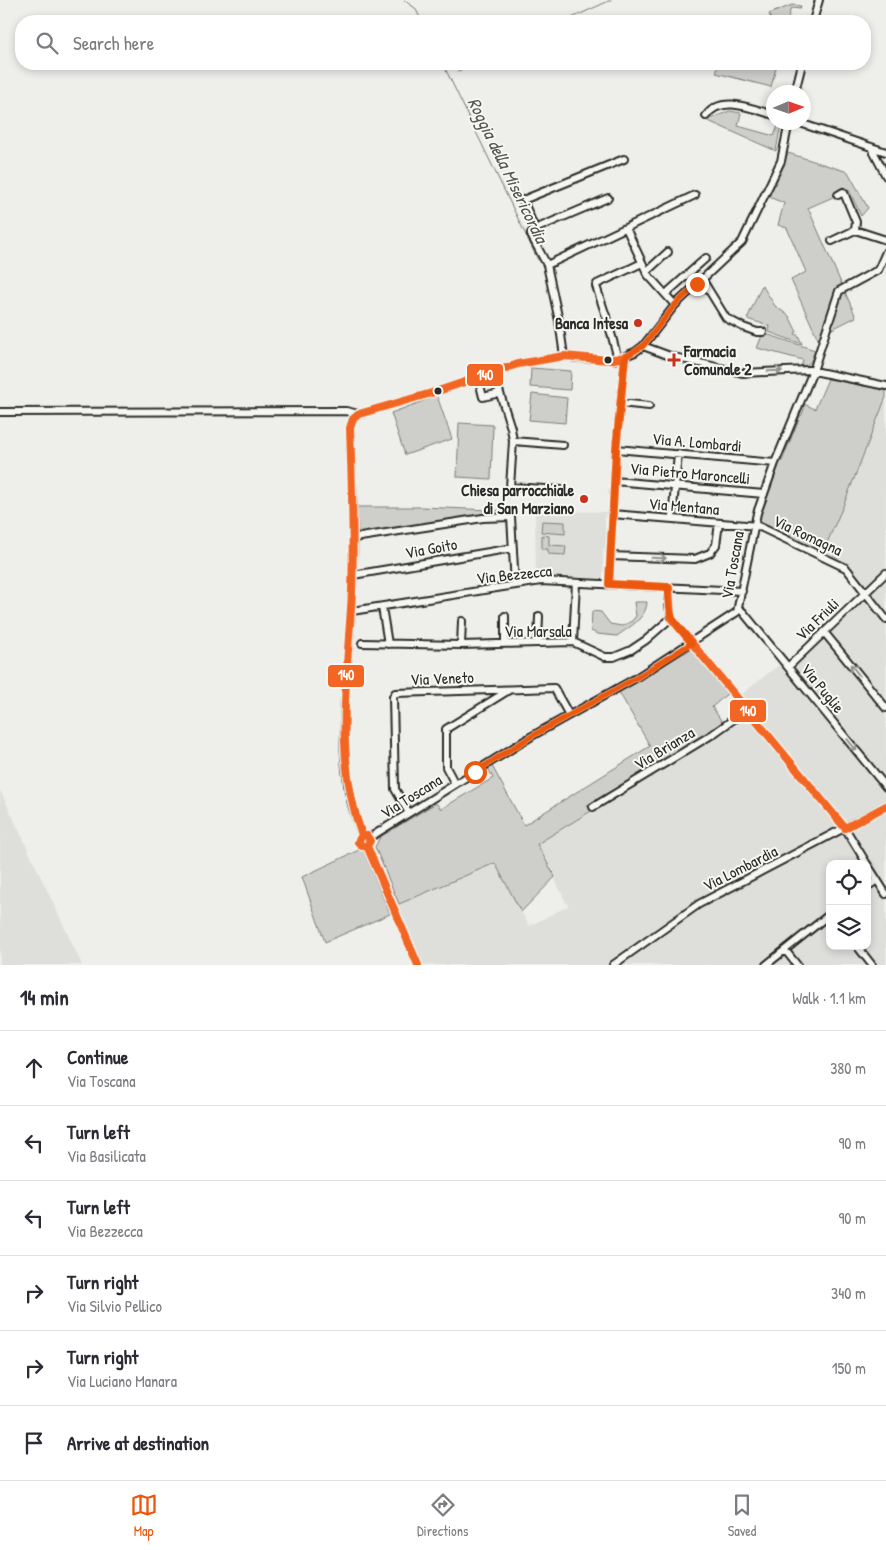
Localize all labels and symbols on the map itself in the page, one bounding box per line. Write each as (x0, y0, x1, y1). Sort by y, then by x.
north arrow (766, 85, 811, 130)
water label: Roggia della Misericordia (462, 93, 555, 249)
route end (686, 273, 709, 296)
place label: Banca Intesa (555, 312, 629, 334)
marker: Banca Intesa (632, 317, 644, 329)
place label: Farmacia Comunale 2 (683, 340, 752, 380)
marker: Farmacia Comunale 2 (668, 354, 680, 366)
unlabelled marker (603, 355, 613, 365)
line badge: 140 (466, 363, 504, 387)
text: 140 (477, 365, 494, 384)
one-way arrow (767, 366, 783, 376)
unlabelled marker (433, 386, 443, 396)
street label: Via A. Lombardi (651, 427, 743, 457)
street label: Via Pietro Maroncelli (629, 457, 751, 489)
place label: Chiesa parrocchiale di San Marziano (461, 479, 575, 519)
street label: Via Mentana (648, 492, 720, 520)
marker: Chiesa parrocchiale di San Marziano (578, 493, 590, 505)
street label: Via Romagna (770, 509, 846, 561)
street label: Via Toscana (715, 529, 749, 601)
street label: Via Goito (403, 533, 459, 563)
one-way arrow (651, 553, 667, 562)
street label: Via Bezzecca (475, 559, 553, 589)
street label: Via Friuli (790, 593, 844, 645)
street label: Via Marsala (504, 620, 572, 642)
street label: Via Puglie (796, 659, 850, 718)
line badge: 140 (327, 664, 365, 688)
one-way arrow (850, 664, 861, 677)
text: 140 (338, 665, 355, 684)
street label: Via Veneto (410, 666, 475, 690)
line badge: 140 (729, 699, 767, 723)
text: 140 (740, 701, 757, 720)
street label: Via Brianza (630, 721, 698, 775)
one-way arrow (846, 738, 857, 751)
route start (464, 761, 487, 784)
street label: Via Toscana (376, 768, 446, 824)
street label: Via Lombardia (699, 840, 781, 896)

